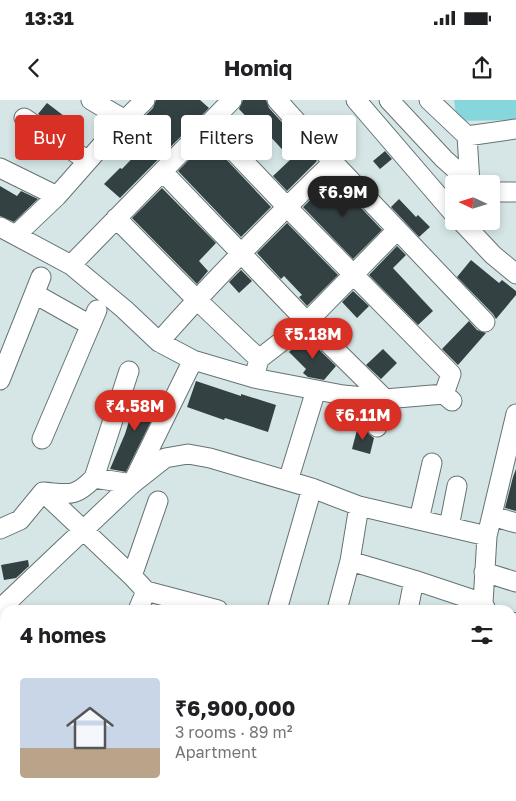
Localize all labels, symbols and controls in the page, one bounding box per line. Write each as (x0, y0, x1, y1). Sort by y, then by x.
text: 13:31 (25, 6, 74, 29)
icon: back (20, 54, 48, 82)
text: Homiq (224, 54, 292, 81)
icon: share (468, 54, 496, 82)
chip: Buy (15, 115, 84, 160)
chip: Rent (94, 115, 171, 160)
chip: Filters (181, 115, 272, 160)
chip: New (282, 115, 356, 160)
north arrow (445, 175, 500, 230)
map controls (445, 175, 500, 230)
pin: ₹6.9M (308, 176, 378, 218)
text: ₹6.9M (319, 182, 367, 202)
pin: ₹5.18M (272, 318, 354, 360)
text: ₹5.18M (285, 324, 341, 344)
pin: ₹4.58M (94, 390, 176, 432)
text: ₹4.58M (106, 396, 164, 416)
pin: ₹6.11M (322, 398, 404, 441)
text: ₹6.11M (335, 405, 391, 425)
icon: filters (468, 621, 496, 649)
text: 4 homes (20, 622, 106, 648)
text: ₹6,900,000 (175, 695, 295, 721)
icon: home (60, 698, 120, 758)
text: 3 rooms · 89 m² (175, 722, 292, 742)
text: Apartment (175, 742, 257, 762)

